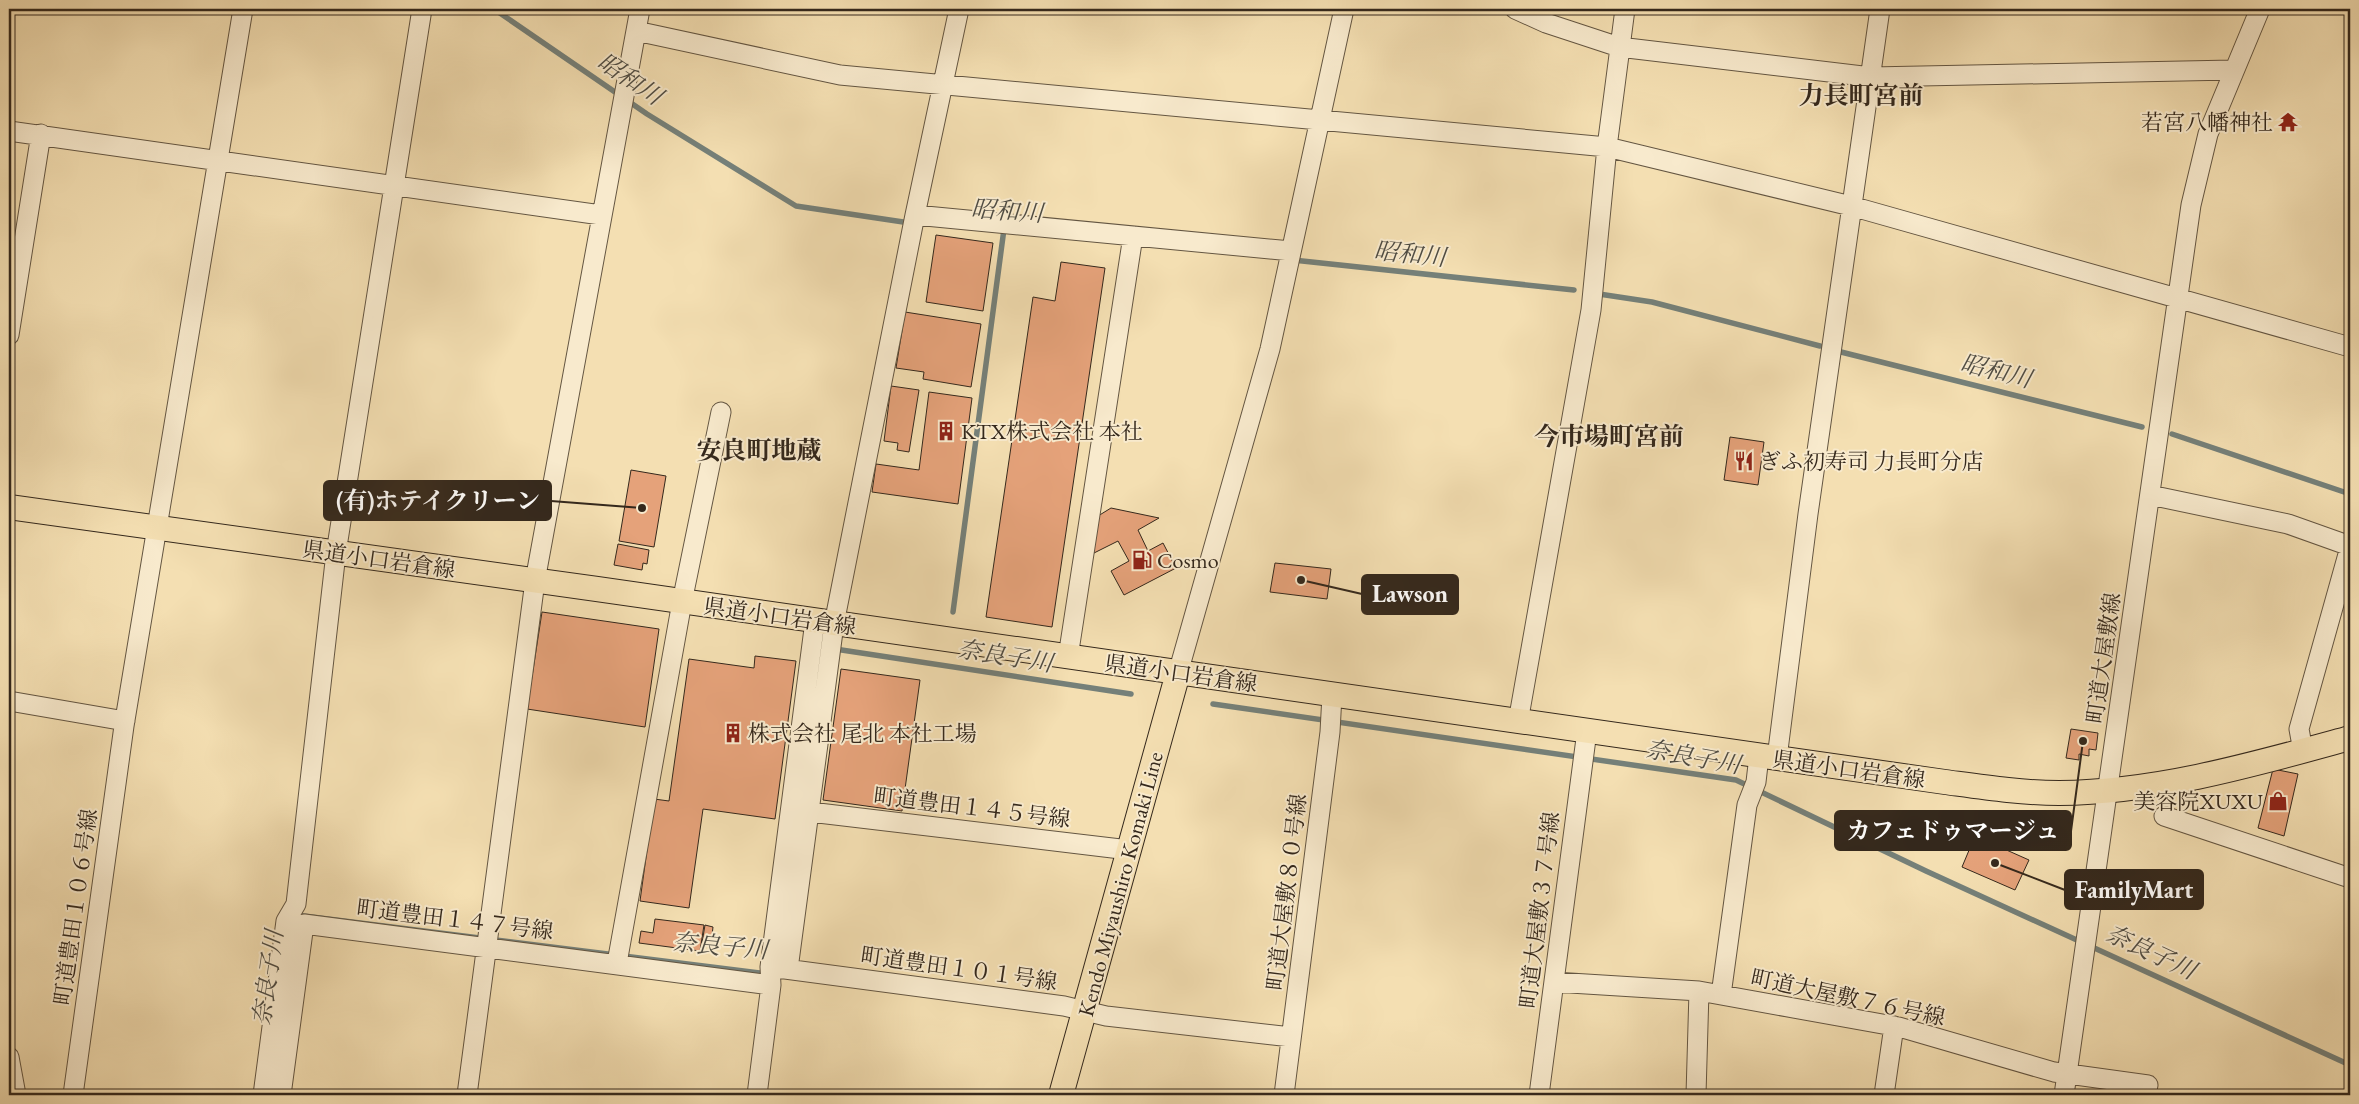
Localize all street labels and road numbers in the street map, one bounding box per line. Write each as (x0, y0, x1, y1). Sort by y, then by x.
street label: 県道小口岩倉線 (301, 534, 457, 585)
street label: 県道小口岩倉線 (702, 591, 858, 642)
street label: 町道大屋敷線 (2080, 591, 2127, 725)
street label: 県道小口岩倉線 (1103, 648, 1259, 699)
street label: 県道小口岩倉線 (1771, 744, 1927, 795)
street label: Kendo Miyaushiro Komaki Line (1071, 748, 1170, 1020)
street label: 町道豊田１４５号線 (872, 781, 1072, 834)
street label: 町道大屋敷８０号線 (1260, 792, 1313, 992)
street label: 町道豊田１０６号線 (47, 807, 104, 1007)
street label: 町道大屋敷３７号線 (1513, 810, 1566, 1010)
street label: 町道豊田１４７号線 (355, 893, 555, 946)
street label: 町道豊田１０１号線 (859, 940, 1059, 997)
street label: 町道大屋敷７６号線 (1748, 963, 1948, 1032)

